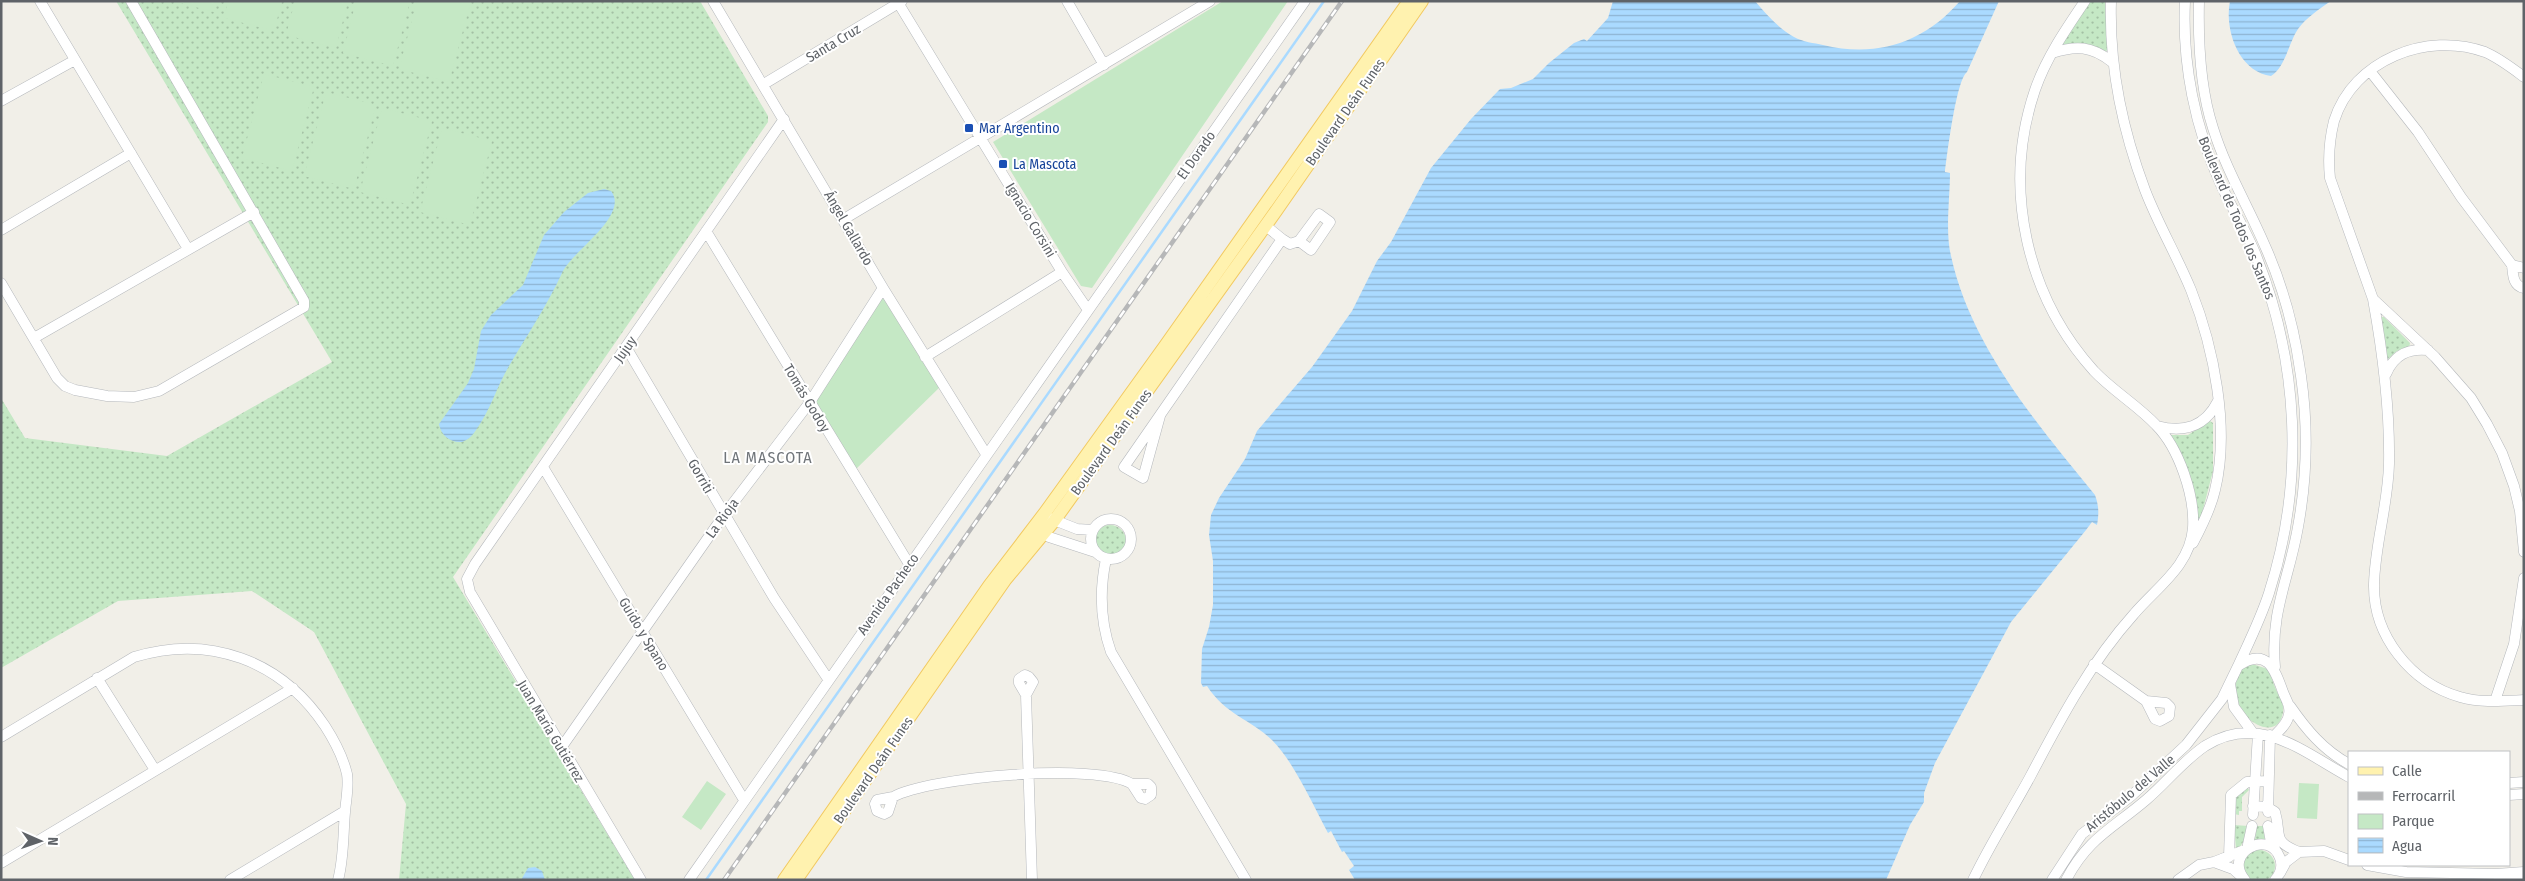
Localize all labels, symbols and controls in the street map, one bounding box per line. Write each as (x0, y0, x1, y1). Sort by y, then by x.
street label: Santa Cruz (803, 20, 864, 66)
street label: Boulevard Deán Funes (1302, 56, 1389, 169)
place label: Mar Argentino (979, 120, 1060, 137)
marker: Mar Argentino (963, 122, 975, 134)
street label: El Dorado (1174, 128, 1219, 183)
street label: Boulevard de Todos los Santos (2195, 134, 2279, 302)
place label: La Mascota (1013, 156, 1077, 173)
marker: La Mascota (997, 158, 1009, 170)
street label: Ignacio Corsini (1002, 180, 1059, 261)
street label: Ángel Gallardo (820, 187, 878, 269)
street label: Jujuy (610, 332, 641, 366)
street label: Tomás Godoy (780, 361, 834, 436)
street label: Boulevard Deán Funes (1067, 386, 1156, 499)
district label: LA MASCOTA (723, 448, 813, 467)
street label: Gorriti (684, 456, 717, 496)
street label: La Rioja (702, 495, 743, 542)
street label: Avenida Pacheco (854, 550, 923, 638)
street label: Guido y Spano (615, 595, 672, 674)
street label: Juan María Gutiérrez (513, 677, 588, 786)
street label: Boulevard Deán Funes (830, 714, 917, 827)
street label: Aristóbulo del Valle (2082, 751, 2179, 836)
legend (2348, 751, 2510, 866)
text: Calle (2392, 762, 2422, 780)
text: Ferrocarril (2392, 787, 2455, 805)
text: Parque (2392, 812, 2435, 830)
north arrow (15, 816, 65, 866)
text: N (44, 837, 61, 846)
text: Agua (2392, 837, 2422, 855)

